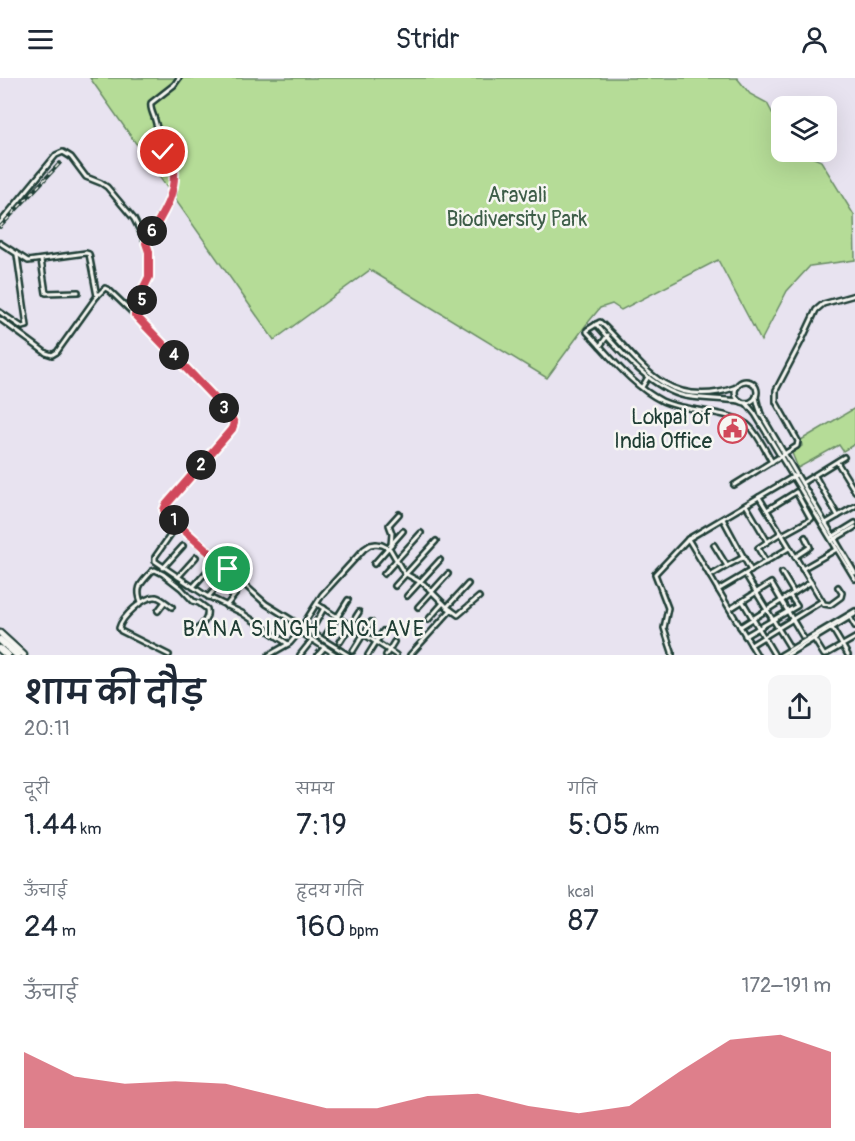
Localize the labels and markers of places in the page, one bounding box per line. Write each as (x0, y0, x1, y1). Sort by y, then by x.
pin (137, 126, 188, 177)
pin: 6 (137, 216, 167, 246)
pin: 5 (127, 285, 157, 315)
pin: 4 (159, 340, 189, 370)
pin: 3 (209, 393, 239, 423)
place label: Lokpal of India Office (614, 404, 713, 455)
public building icon: Lokpal of India Office (717, 413, 749, 445)
pin: 2 (186, 450, 216, 480)
pin: 1 (159, 505, 189, 535)
pin (202, 543, 253, 594)

